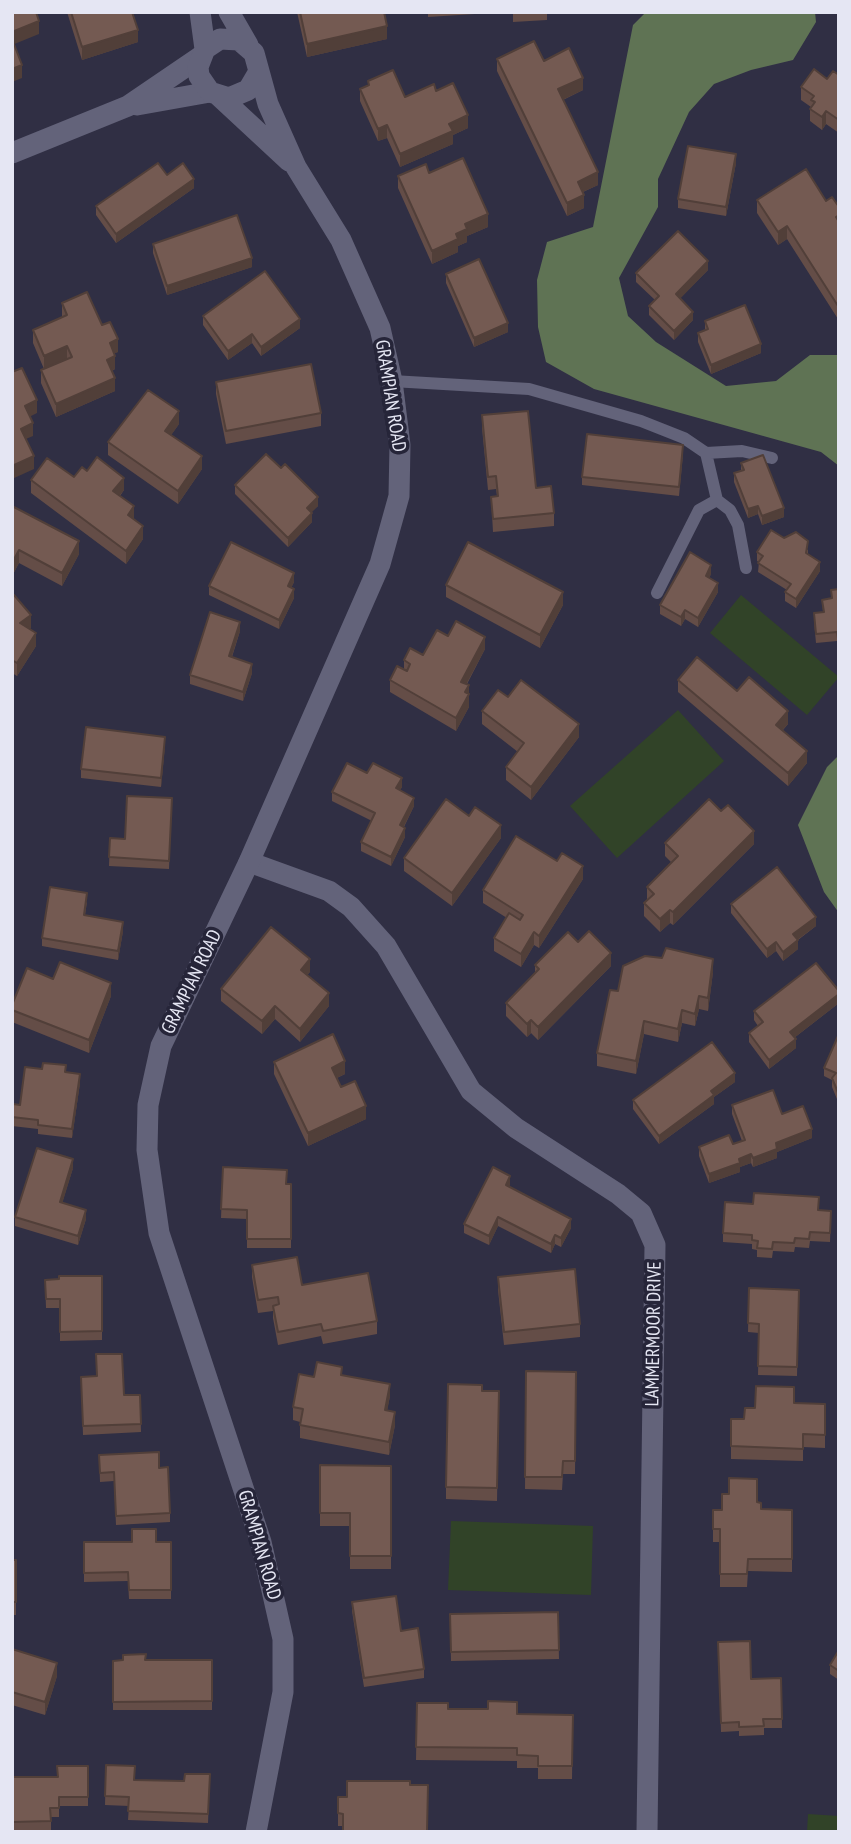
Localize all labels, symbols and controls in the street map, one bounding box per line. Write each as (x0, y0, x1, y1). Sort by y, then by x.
street label: GRAMPIAN ROAD (370, 338, 410, 454)
street label: GRAMPIAN ROAD (157, 926, 227, 1038)
street label: LAMMERMOOR DRIVE (641, 1261, 667, 1407)
street label: GRAMPIAN ROAD (232, 1488, 286, 1602)

